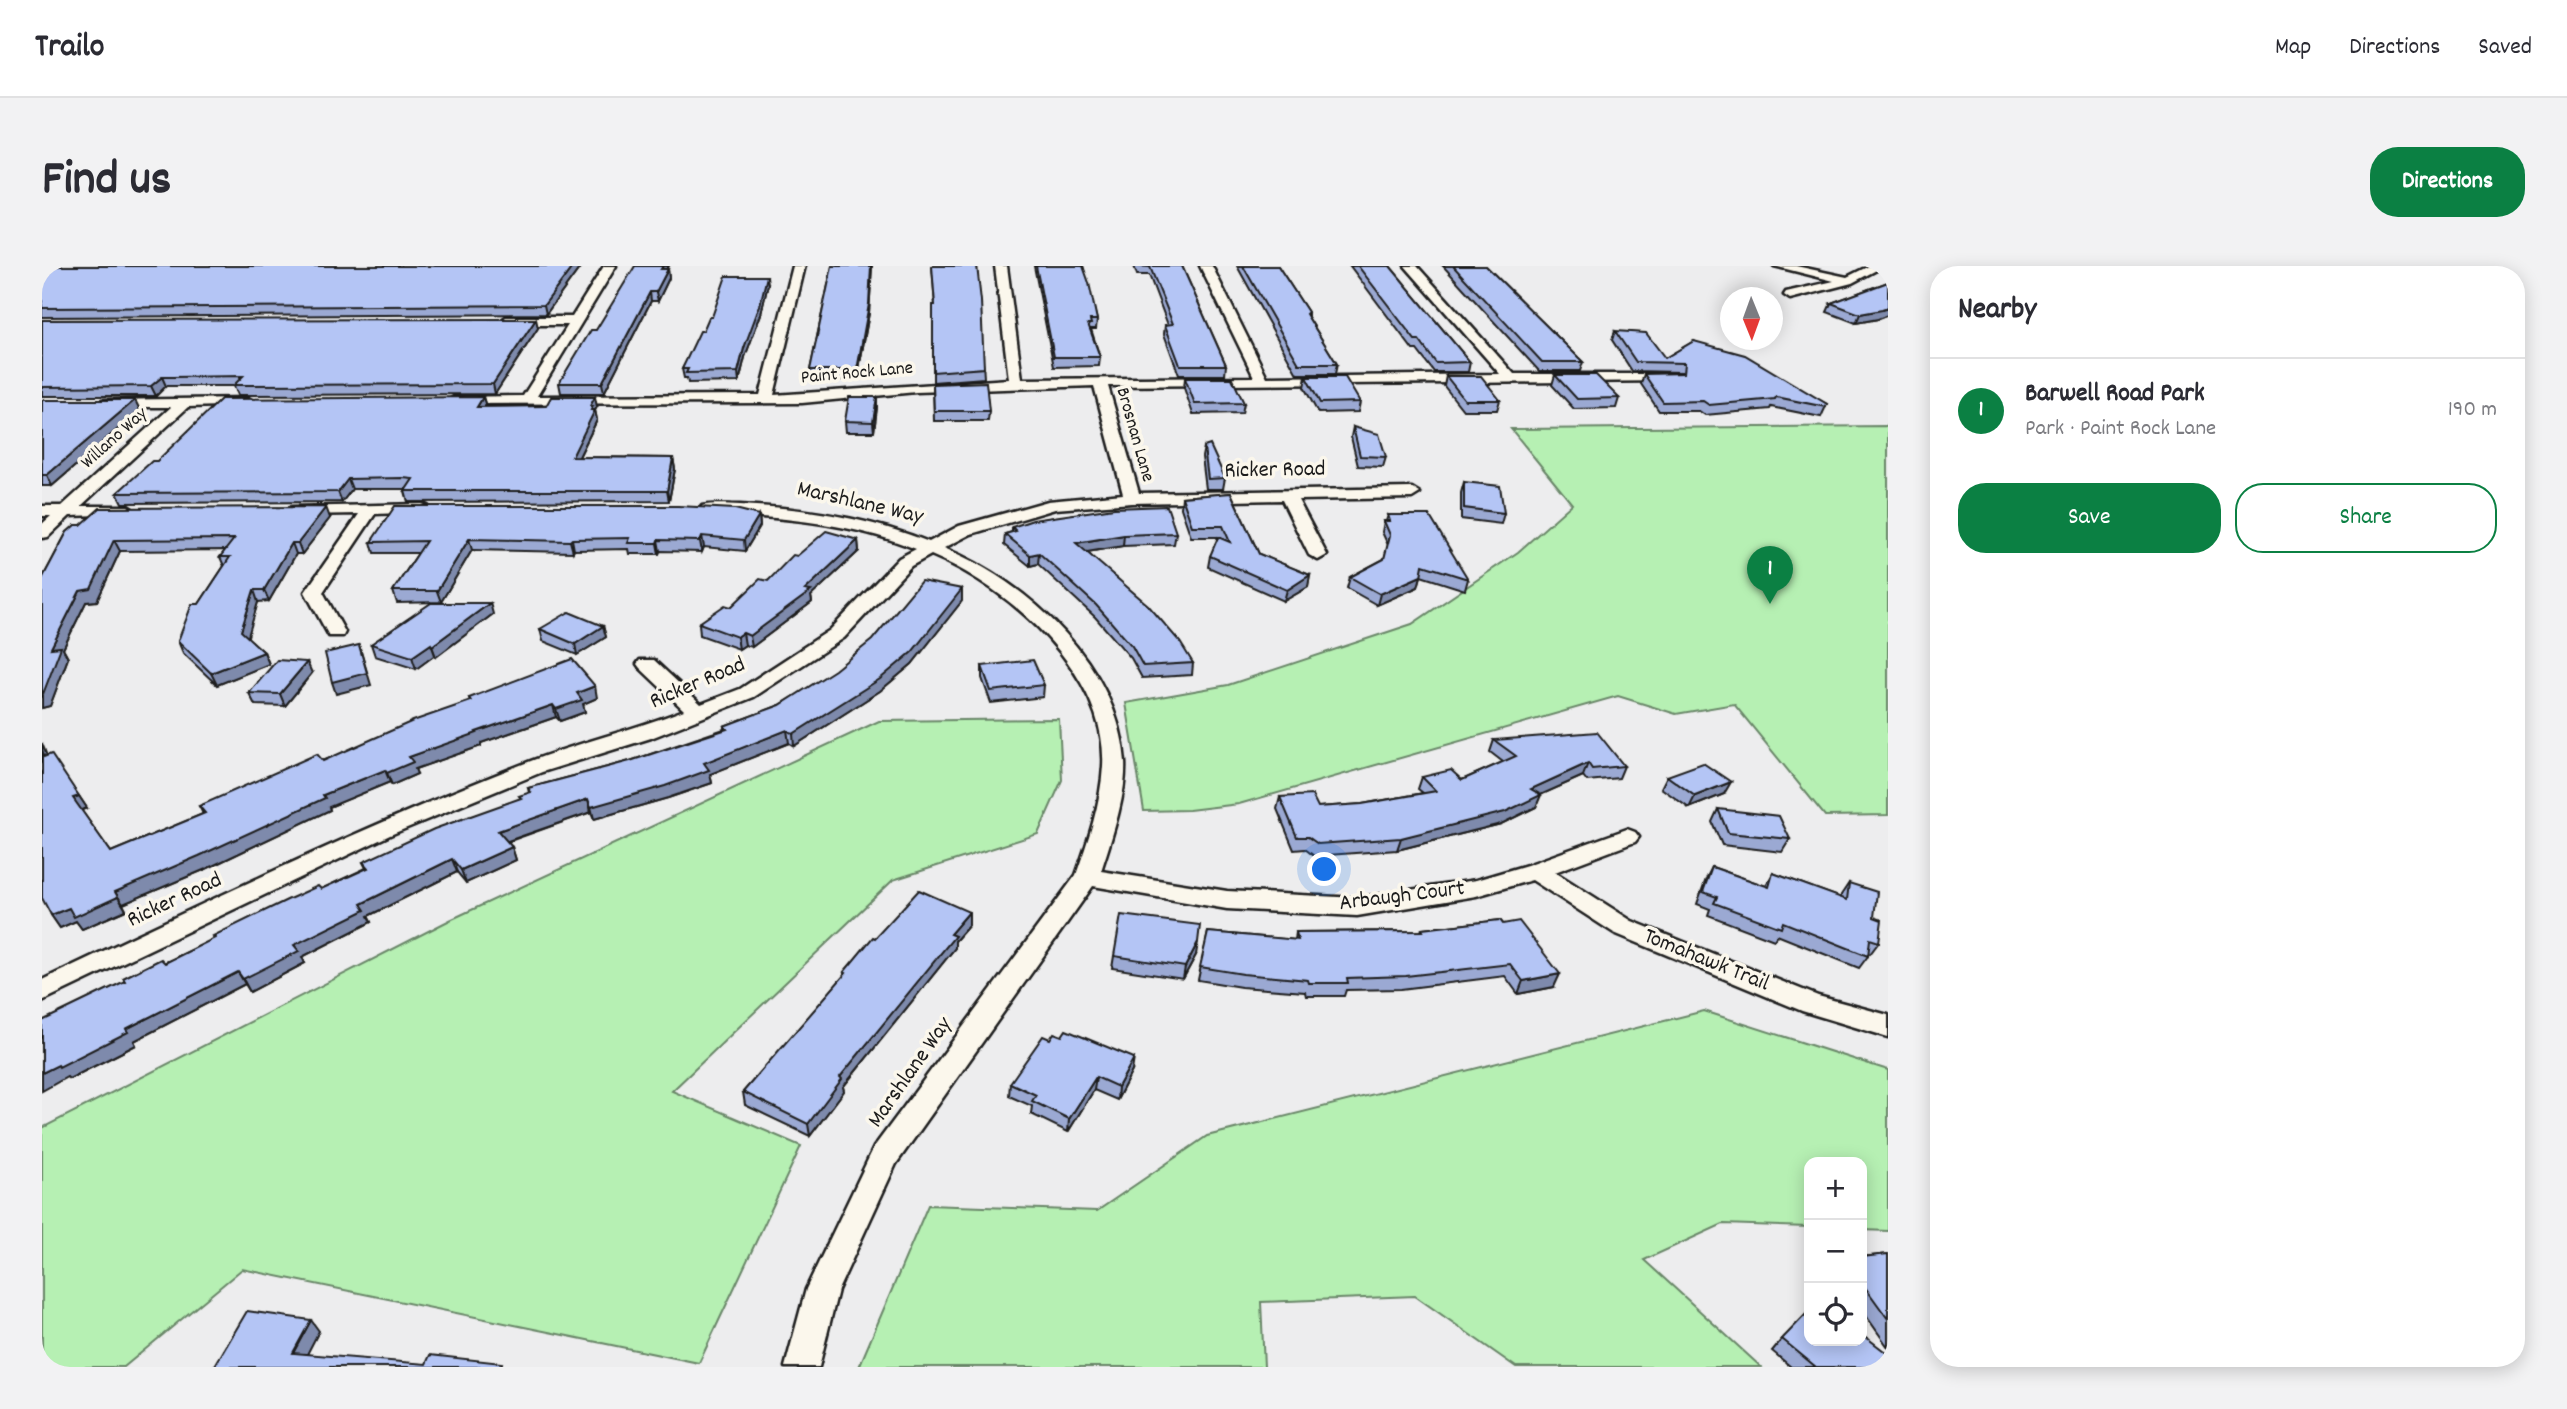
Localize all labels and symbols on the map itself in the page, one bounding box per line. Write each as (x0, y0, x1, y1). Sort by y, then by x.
north arrow (1720, 287, 1783, 350)
street label: Paint Rock Lane (800, 356, 914, 392)
street label: Brosnan Lane (1108, 385, 1160, 485)
street label: Willano Way (76, 402, 155, 476)
street label: Ricker Road (1224, 454, 1326, 488)
street label: Marshlane Way (794, 473, 927, 535)
pin: 1 (1747, 546, 1793, 604)
street label: Ricker Road (645, 649, 751, 719)
your location (1307, 852, 1341, 886)
street label: Ricker Road (122, 865, 228, 937)
street label: Arbaugh Court (1337, 873, 1467, 921)
street label: Tomahawk Trail (1638, 921, 1774, 1001)
street label: Marshlane Way (861, 1010, 962, 1135)

